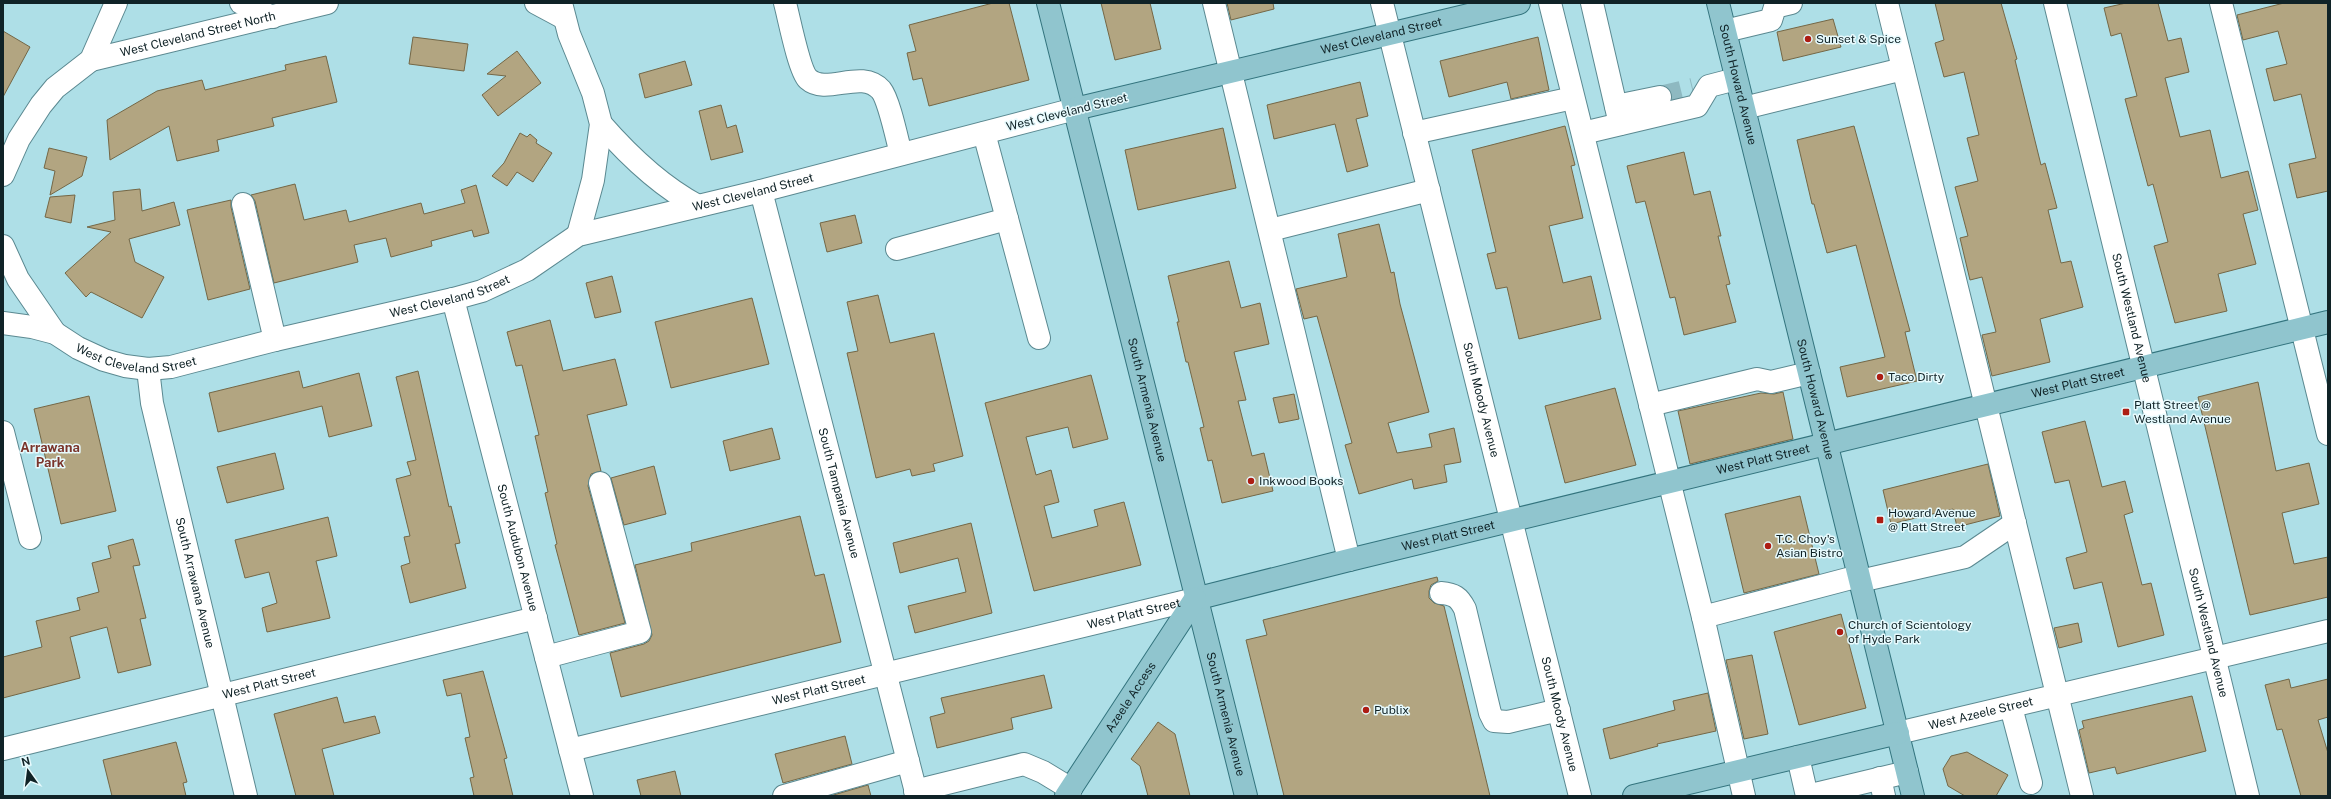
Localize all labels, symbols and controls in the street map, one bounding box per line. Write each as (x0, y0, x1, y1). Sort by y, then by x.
street label: West Cleveland Street North (119, 9, 277, 60)
street label: West Cleveland Street (1319, 15, 1444, 57)
street label: South Howard Avenue (1716, 23, 1760, 147)
place label: Sunset & Spice (1816, 32, 1901, 46)
marker: Sunset & Spice (1803, 34, 1813, 44)
street label: West Cleveland Street (1005, 90, 1129, 134)
street label: West Cleveland Street (691, 170, 815, 214)
street label: South Westland Avenue (2109, 252, 2154, 384)
street label: West Cleveland Street (388, 272, 512, 320)
street label: South Armenia Avenue (1125, 336, 1169, 464)
street label: South Howard Avenue (1794, 337, 1837, 461)
street label: West Cleveland Street (73, 341, 198, 376)
street label: South Moody Avenue (1460, 341, 1502, 459)
street label: West Platt Street (2030, 365, 2126, 401)
place label: Taco Dirty (1888, 370, 1945, 384)
marker: Taco Dirty (1875, 372, 1885, 382)
place label: Platt Street @ Westland Avenue (2134, 398, 2231, 426)
marker: Platt Street @ Westland Avenue (2121, 407, 2131, 417)
street label: South Tampania Avenue (815, 426, 862, 560)
district label: Arrawana Park (20, 440, 80, 470)
street label: West Platt Street (1715, 441, 1811, 477)
place label: Inkwood Books (1259, 474, 1343, 488)
marker: Inkwood Books (1246, 476, 1256, 486)
street label: South Audubon Avenue (494, 483, 541, 613)
place label: Howard Avenue @ Platt Street (1888, 506, 1976, 534)
marker: Howard Avenue @ Platt Street (1875, 515, 1885, 525)
street label: South Arrawana Avenue (173, 516, 217, 650)
street label: West Platt Street (1400, 518, 1497, 554)
place label: T.C. Choy's Asian Bistro (1776, 532, 1843, 560)
marker: T.C. Choy's Asian Bistro (1763, 541, 1773, 551)
street label: South Westland Avenue (2186, 566, 2231, 699)
street label: West Platt Street (1086, 596, 1182, 632)
place label: Church of Scientology of Hyde Park (1848, 618, 1972, 646)
marker: Church of Scientology of Hyde Park (1835, 627, 1845, 637)
street label: South Armenia Avenue (1203, 651, 1248, 778)
street label: South Moody Avenue (1538, 655, 1581, 773)
street label: Azeele Access (1103, 659, 1159, 735)
street label: West Platt Street (221, 665, 317, 702)
street label: West Platt Street (771, 672, 867, 708)
street label: West Azeele Street (1927, 694, 2035, 733)
place label: Publix (1374, 703, 1409, 717)
marker: Publix (1361, 705, 1371, 715)
north arrow (8, 751, 48, 791)
text: N (20, 754, 31, 768)

